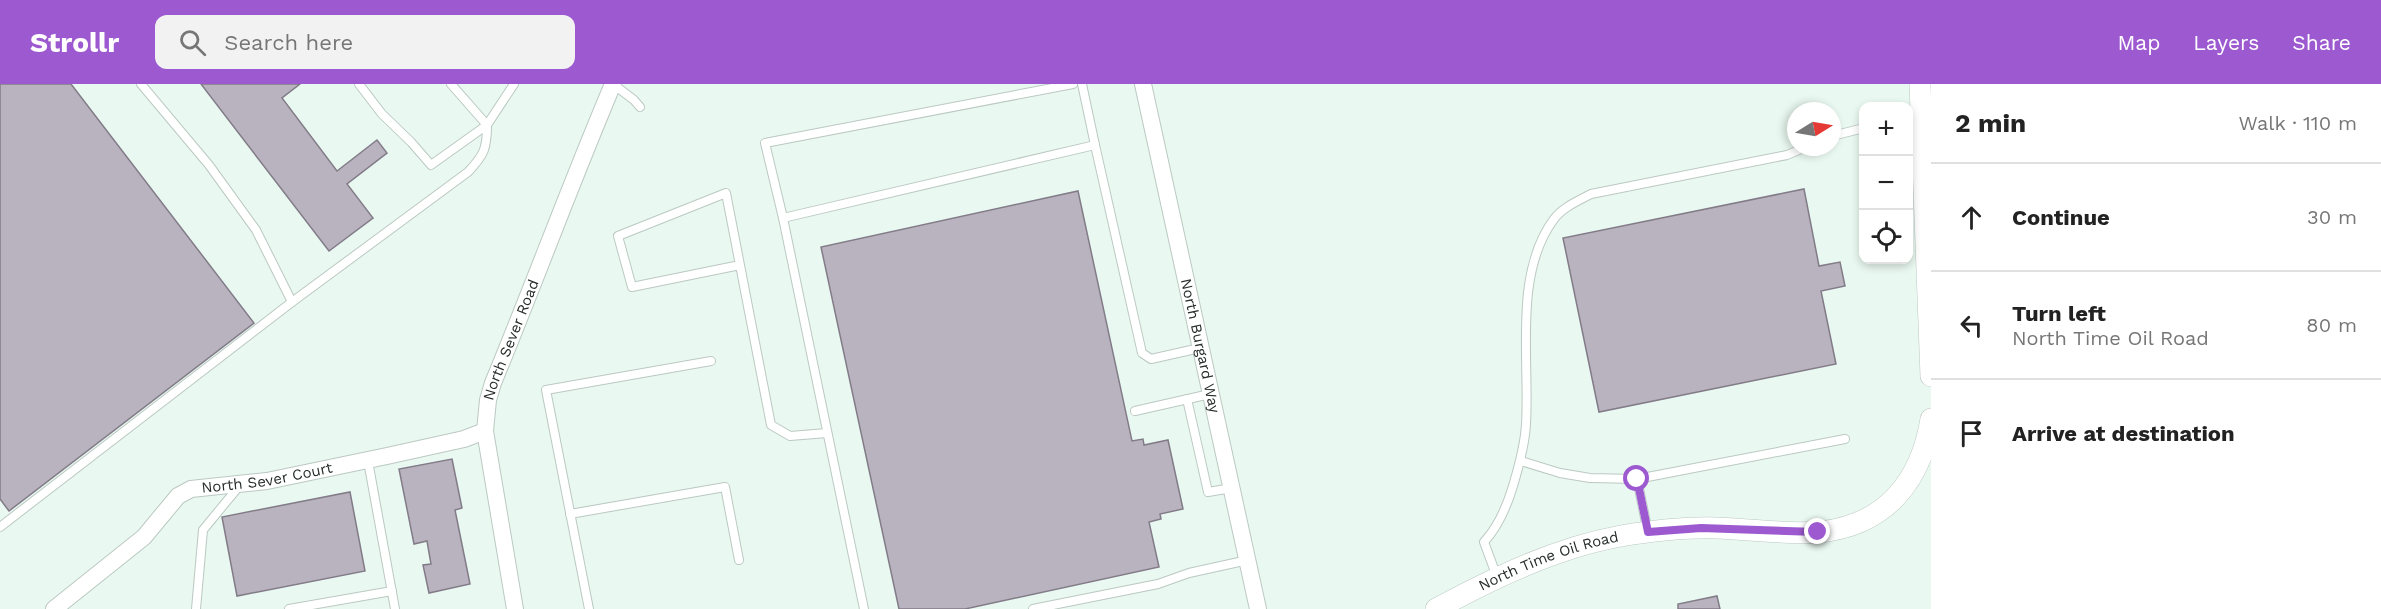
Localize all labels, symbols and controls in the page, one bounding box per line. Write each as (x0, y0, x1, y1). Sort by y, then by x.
search box (155, 15, 575, 69)
text: Strollr (30, 26, 119, 59)
icon: search (176, 26, 209, 59)
text: Search here (224, 30, 353, 55)
text: Map (2117, 30, 2160, 55)
text: Layers (2193, 30, 2259, 55)
text: Share (2292, 30, 2351, 55)
north arrow (1787, 102, 1841, 156)
map controls (1859, 102, 1913, 264)
button: + (1859, 102, 1913, 156)
text: 2 min (1955, 108, 2026, 138)
text: Walk · 110 m (2239, 111, 2357, 135)
button: − (1859, 156, 1913, 210)
icon: ahead (1955, 201, 1988, 234)
text: Continue (2012, 205, 2110, 230)
text: 30 m (2307, 205, 2357, 229)
button: locate (1859, 210, 1913, 264)
street label: North Sever Road (479, 277, 543, 402)
street label: North Burgard Way (1177, 277, 1224, 415)
text: Turn left (2012, 301, 2106, 326)
icon: left (1955, 309, 1988, 342)
text: 80 m (2306, 313, 2357, 337)
text: North Time Oil Road (2012, 326, 2209, 350)
icon: arrive (1955, 417, 1988, 450)
text: Arrive at destination (2012, 421, 2235, 446)
street label: North Sever Court (201, 458, 335, 497)
route start (1623, 465, 1649, 491)
route end (1804, 518, 1830, 544)
street label: North Time Oil Road (1476, 528, 1620, 595)

